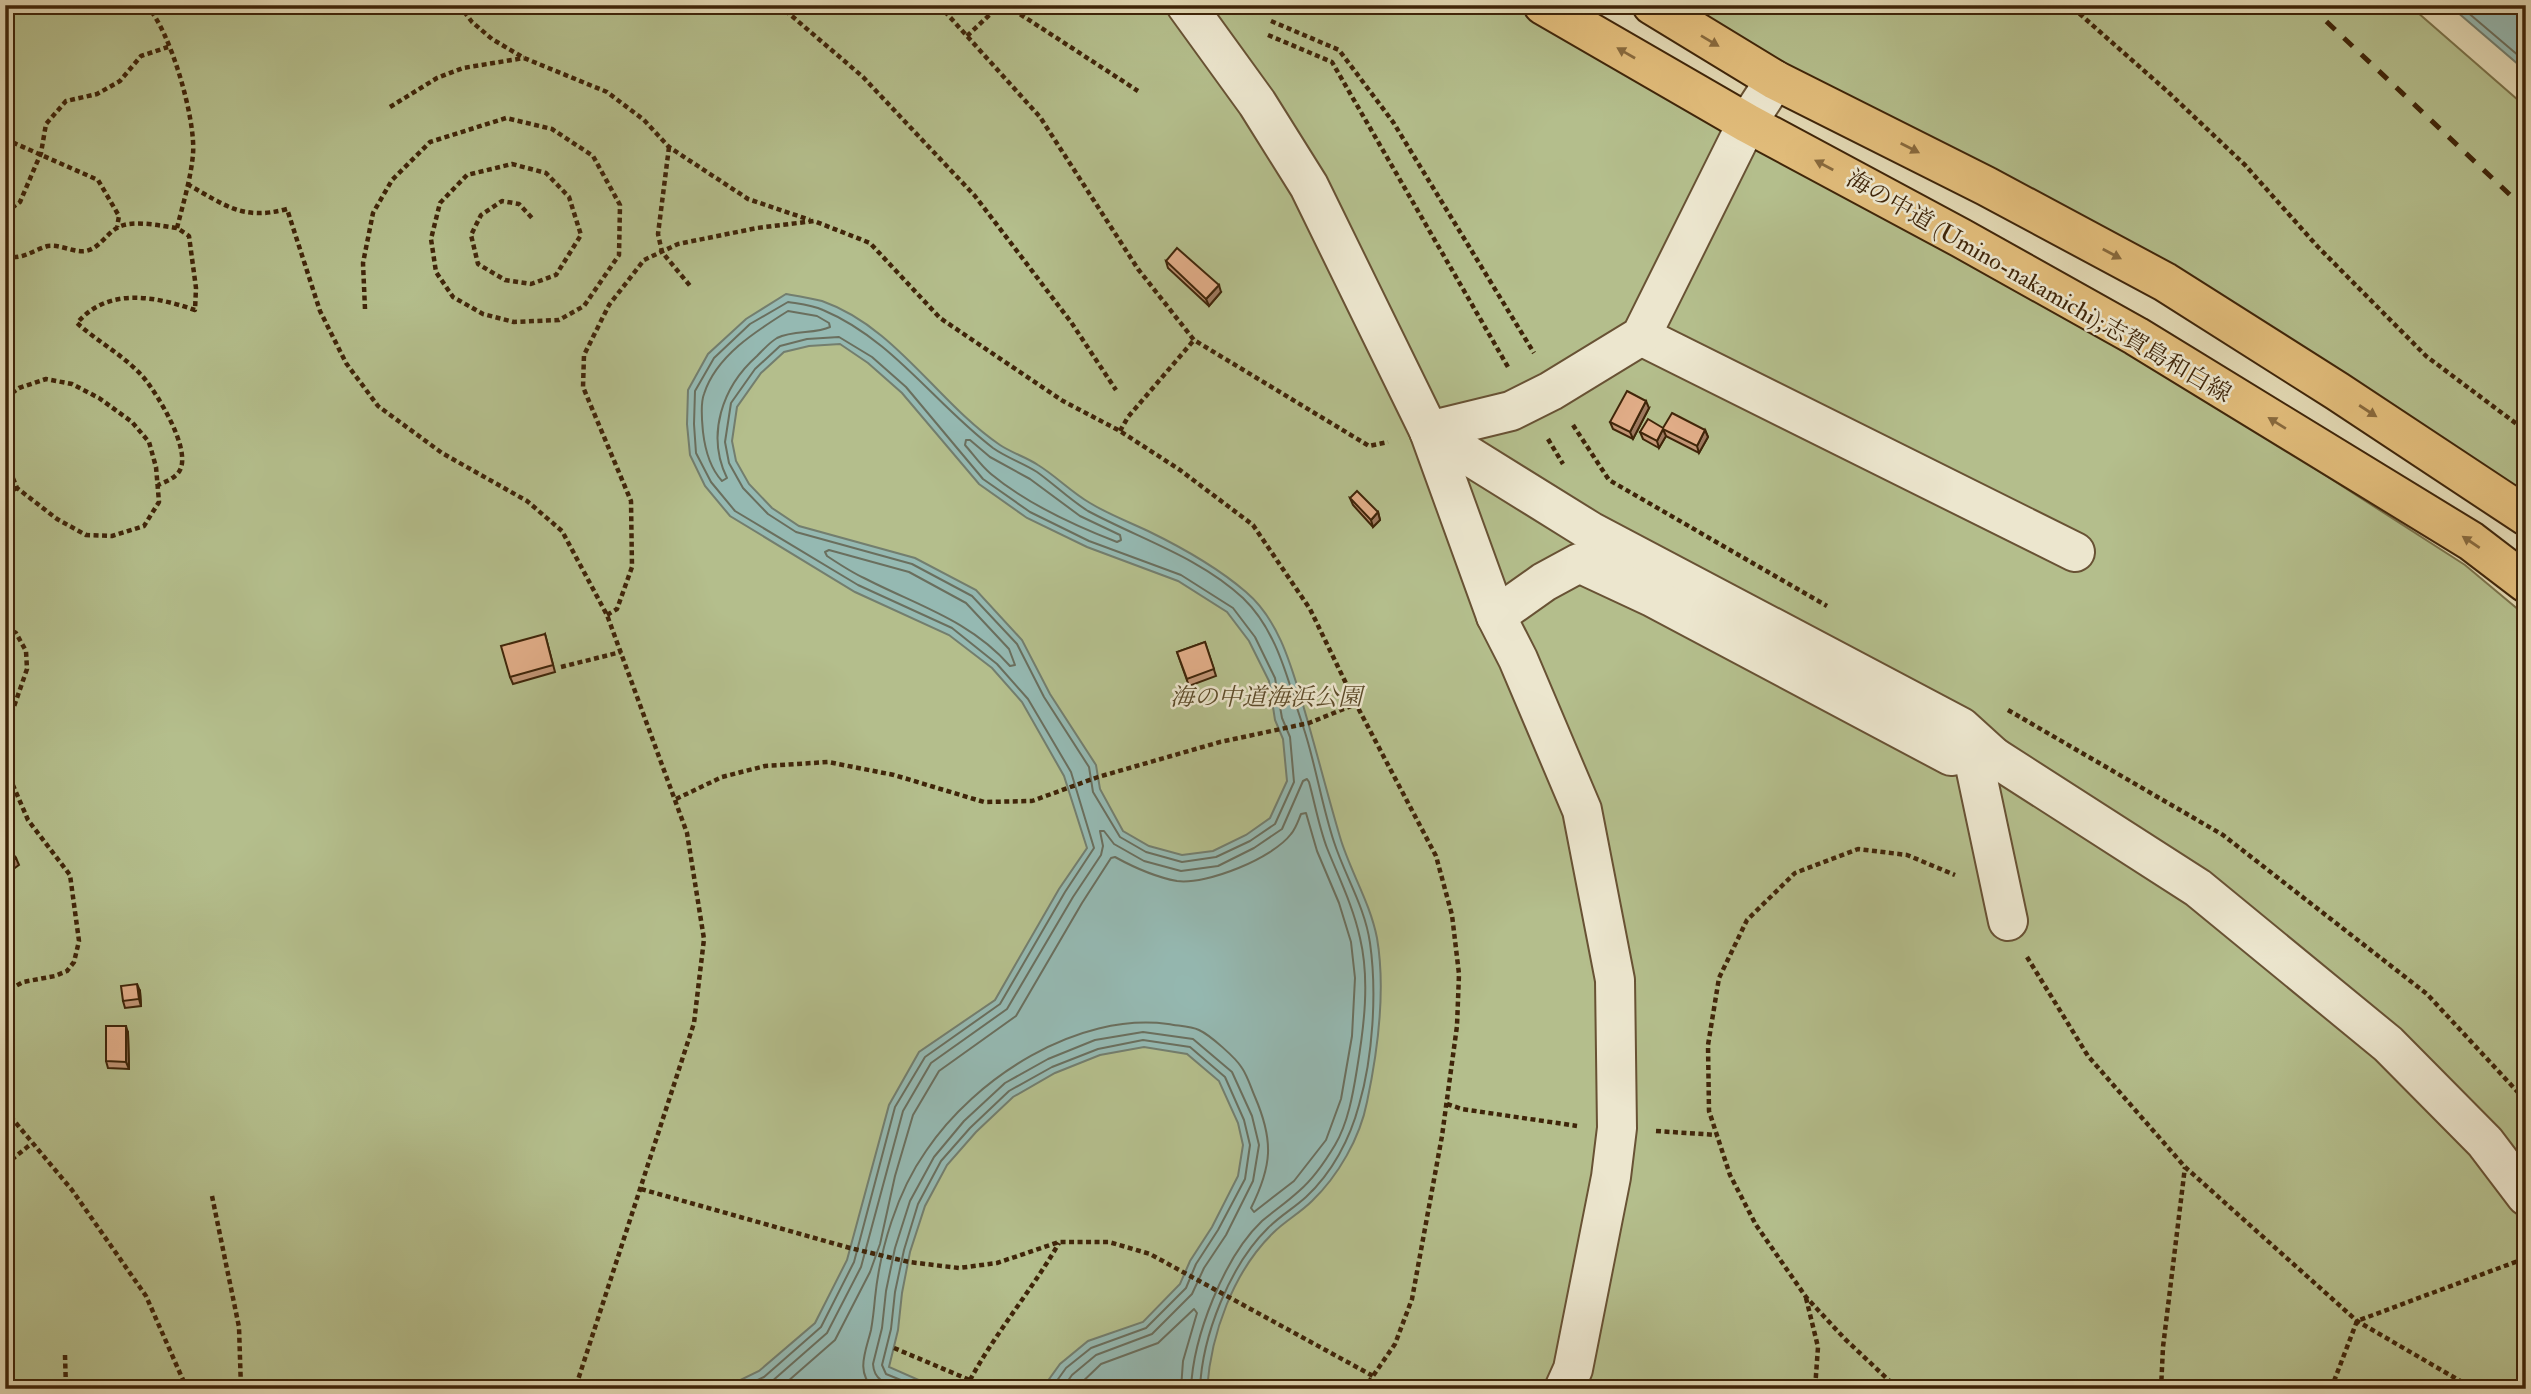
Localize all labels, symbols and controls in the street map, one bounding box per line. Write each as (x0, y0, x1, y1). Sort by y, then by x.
one-way arrow (1700, 34, 1719, 47)
one-way arrow (1616, 47, 1636, 59)
one-way arrow (1900, 142, 1920, 153)
one-way arrow (1814, 159, 1834, 171)
street label: 海の中道 (Umino-nakamichi);志賀島和白線 (1841, 163, 2237, 410)
one-way arrow (2102, 248, 2122, 259)
one-way arrow (2358, 405, 2378, 418)
one-way arrow (2267, 417, 2287, 430)
one-way arrow (2462, 535, 2480, 549)
park label: 海の中道海浜公園 (1170, 682, 1366, 713)

